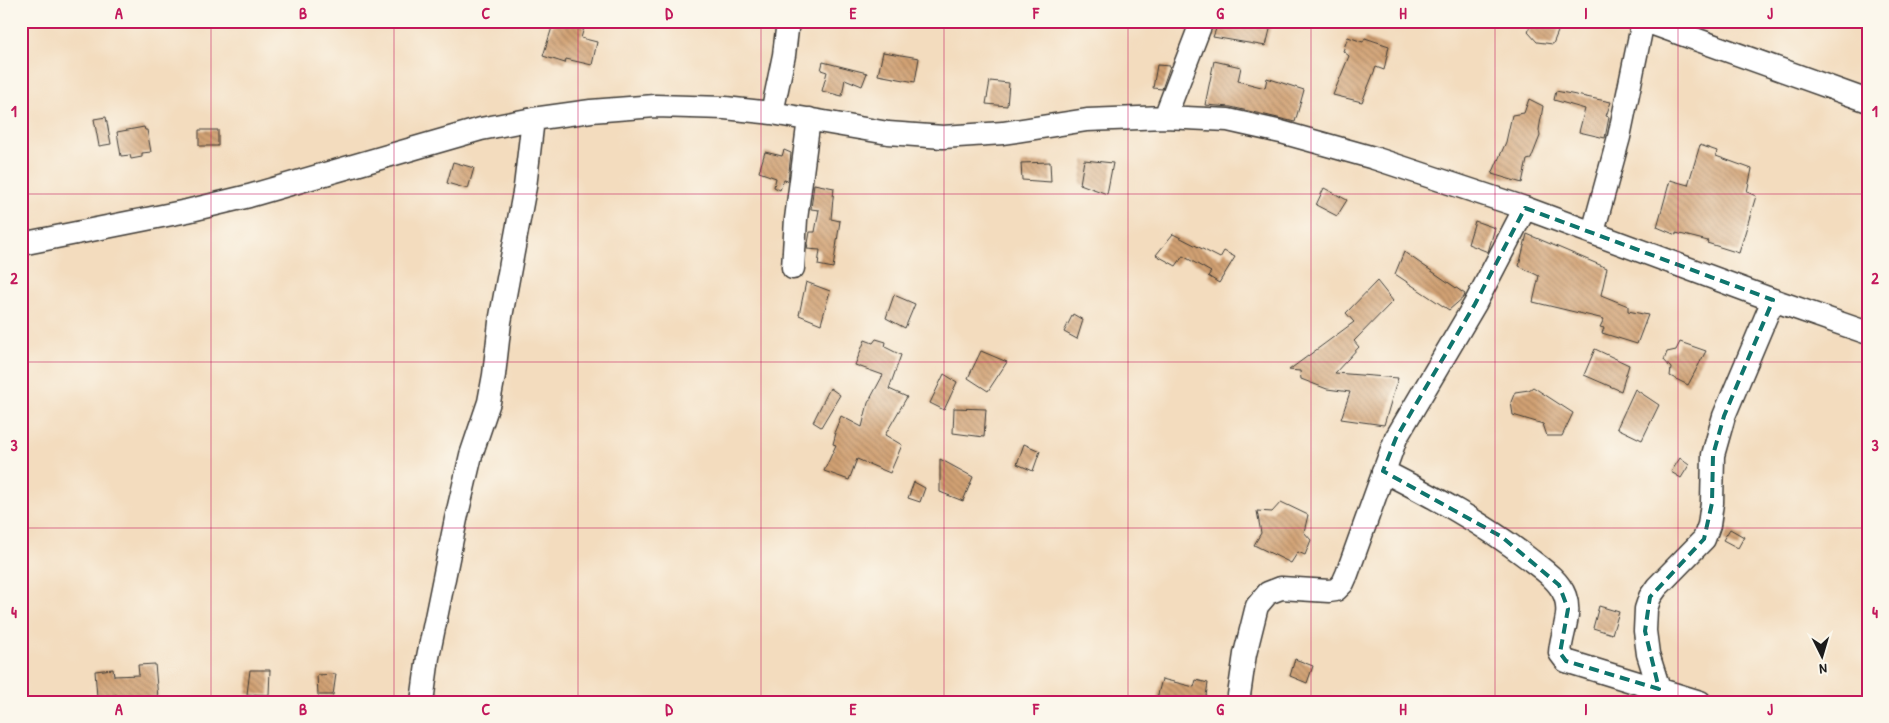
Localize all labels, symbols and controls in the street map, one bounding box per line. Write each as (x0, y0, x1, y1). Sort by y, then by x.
text: A (115, 2, 123, 24)
text: B (299, 2, 307, 24)
text: C (482, 2, 491, 24)
text: D (665, 2, 673, 24)
text: E (849, 2, 857, 24)
text: F (1032, 2, 1040, 24)
text: G (1216, 2, 1224, 24)
text: H (1399, 2, 1407, 24)
text: I (1584, 2, 1588, 24)
text: J (1767, 2, 1773, 24)
text: 1 (11, 100, 17, 122)
text: 1 (1872, 100, 1878, 122)
text: 2 (10, 267, 18, 289)
text: 2 (1871, 267, 1879, 289)
text: 3 (10, 434, 18, 456)
text: 3 (1871, 434, 1879, 456)
text: 4 (11, 601, 17, 623)
text: 4 (1872, 601, 1878, 623)
north arrow (1796, 630, 1846, 680)
text: N (1818, 660, 1828, 679)
text: A (115, 698, 123, 720)
text: B (299, 698, 307, 720)
text: C (482, 698, 491, 720)
text: D (665, 698, 673, 720)
text: E (849, 698, 857, 720)
text: F (1032, 698, 1040, 720)
text: G (1216, 698, 1224, 720)
text: H (1399, 698, 1407, 720)
text: I (1584, 698, 1588, 720)
text: J (1767, 698, 1773, 720)

